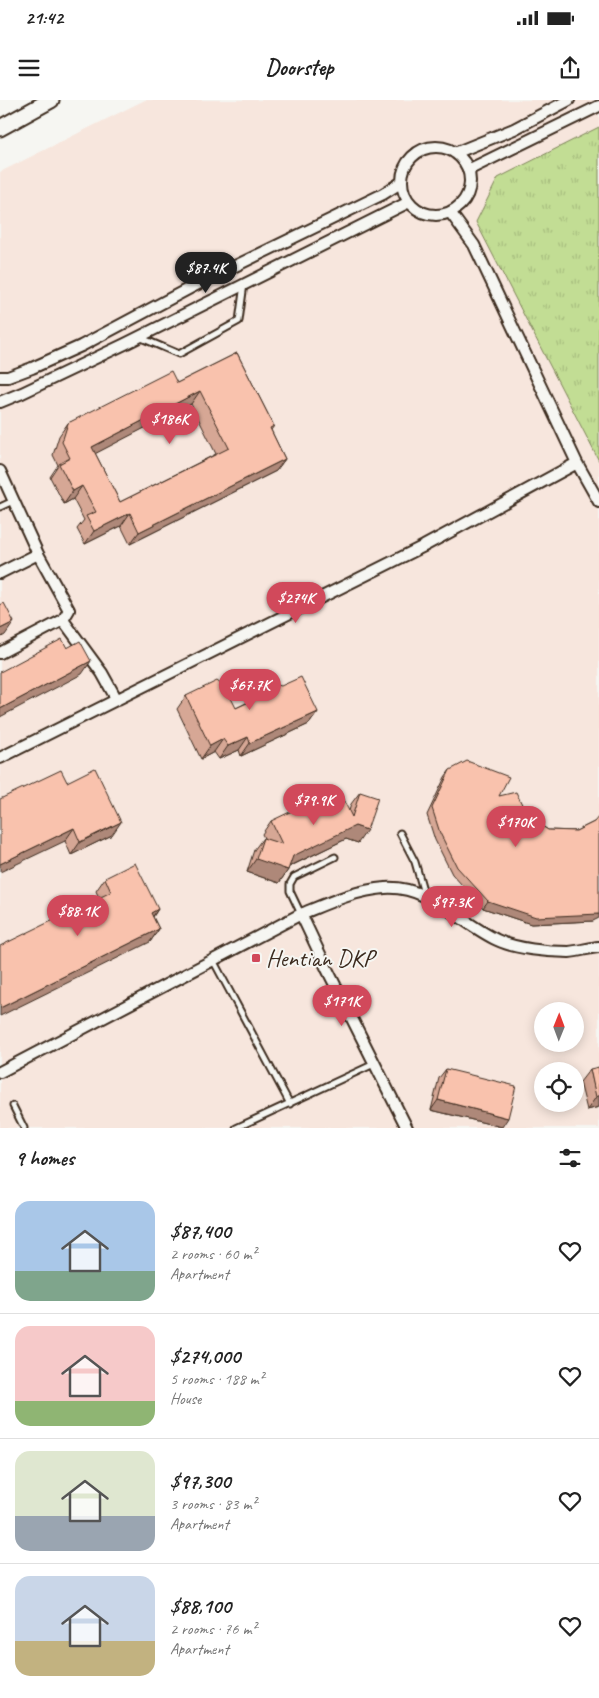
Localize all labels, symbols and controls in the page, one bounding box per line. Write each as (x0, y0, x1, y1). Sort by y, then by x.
text: 21:42 (25, 6, 63, 30)
icon: menu (15, 54, 43, 82)
text: Doorstep (266, 54, 333, 82)
icon: share (556, 54, 584, 82)
pin: $87.4K (165, 252, 247, 294)
text: $87.4K (186, 258, 226, 278)
pin: $186K (135, 402, 205, 445)
text: $186K (151, 409, 189, 429)
pin: $274K (261, 582, 331, 624)
text: $274K (278, 588, 314, 608)
pin: $67.7K (209, 668, 291, 711)
text: $67.7K (230, 675, 270, 695)
pin: $79.9K (273, 784, 355, 826)
text: $79.9K (294, 790, 334, 810)
pin: $170K (481, 806, 551, 848)
text: $170K (498, 812, 534, 832)
pin: $97.3K (411, 886, 493, 928)
text: $97.3K (432, 892, 472, 912)
pin: $88.1K (37, 894, 119, 937)
text: $88.1K (58, 901, 98, 921)
place label: Hentian DKP (266, 943, 378, 973)
marker: Hentian DKP (250, 952, 262, 964)
pin: $171K (307, 984, 377, 1027)
text: $171K (324, 991, 360, 1011)
north arrow (534, 1002, 584, 1052)
map controls (534, 1002, 584, 1112)
button: locate (534, 1062, 584, 1112)
icon: filters (556, 1144, 584, 1172)
text: 9 homes (15, 1145, 74, 1171)
text: $87,400 (170, 1218, 231, 1244)
icon: home (55, 1221, 115, 1281)
icon: heart (556, 1237, 584, 1265)
text: 2 rooms · 60 m² (170, 1244, 256, 1264)
text: Apartment (170, 1264, 229, 1284)
text: $274,000 (170, 1343, 240, 1369)
icon: home (55, 1346, 115, 1406)
icon: heart (556, 1362, 584, 1390)
text: 5 rooms · 188 m² (170, 1369, 264, 1389)
text: House (170, 1389, 201, 1409)
text: $97,300 (170, 1468, 231, 1494)
icon: home (55, 1471, 115, 1531)
icon: heart (556, 1487, 584, 1515)
text: 3 rooms · 83 m² (170, 1494, 256, 1514)
text: Apartment (170, 1514, 229, 1534)
text: $88,100 (170, 1593, 231, 1619)
icon: home (55, 1596, 115, 1656)
icon: heart (556, 1612, 584, 1640)
text: 2 rooms · 76 m² (170, 1619, 256, 1639)
text: Apartment (170, 1639, 229, 1659)

